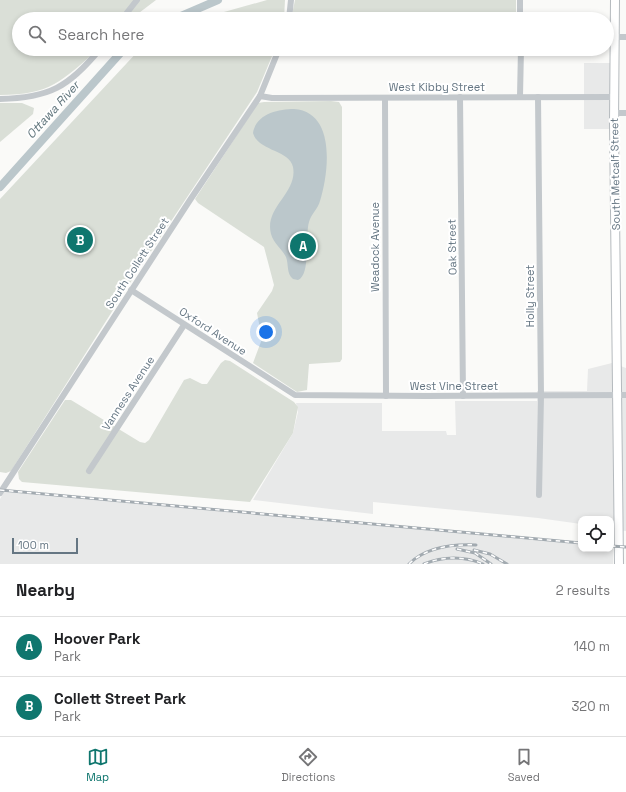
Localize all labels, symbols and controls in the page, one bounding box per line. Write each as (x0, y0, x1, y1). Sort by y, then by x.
search box (12, 12, 614, 56)
icon: search (26, 23, 48, 45)
text: Search here (58, 25, 144, 44)
water label: Ottawa River (23, 77, 84, 142)
street label: West Kibby Street (389, 80, 485, 94)
street label: South Metcalf Street (607, 118, 623, 230)
street label: Weadock Avenue (368, 202, 382, 292)
street label: South Collett Street (102, 215, 172, 311)
street label: Oak Street (445, 219, 459, 275)
pin: B (67, 225, 93, 255)
pin: A (290, 231, 316, 261)
street label: Holly Street (523, 265, 537, 327)
street label: Oxford Avenue (177, 304, 249, 358)
your location (256, 322, 276, 342)
street label: Vanness Avenue (99, 353, 157, 433)
street label: West Vine Street (410, 379, 498, 393)
map controls (578, 516, 614, 552)
button: locate (578, 516, 614, 552)
scale bar (12, 536, 78, 555)
text: 100 m (18, 538, 49, 552)
text: Nearby (16, 579, 75, 601)
text: 2 results (556, 582, 610, 599)
text: Hoover Park (54, 629, 140, 648)
text: A (25, 638, 33, 655)
text: 140 m (574, 638, 610, 655)
text: Park (54, 648, 81, 665)
text: Collett Street Park (54, 689, 186, 708)
text: B (25, 698, 33, 715)
text: 320 m (571, 698, 610, 715)
text: Park (54, 708, 81, 725)
tab: Map (86, 746, 109, 784)
tab: Directions (281, 746, 335, 784)
tab: Saved (508, 746, 540, 784)

